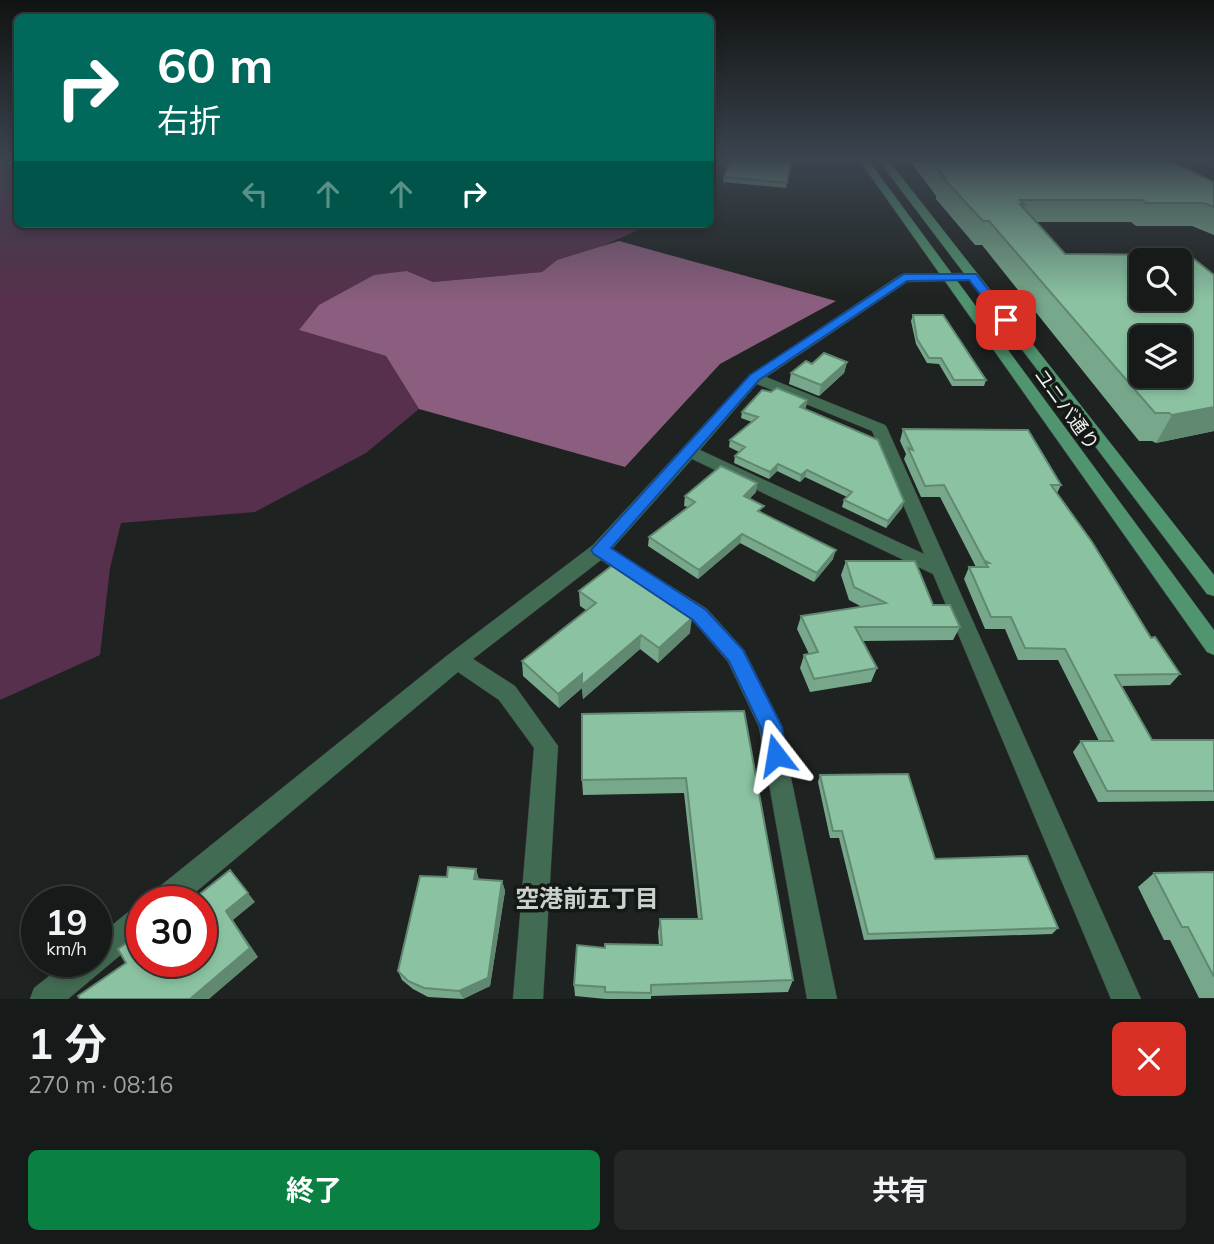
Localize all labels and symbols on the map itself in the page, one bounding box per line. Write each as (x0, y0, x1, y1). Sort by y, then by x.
pin (976, 290, 1036, 350)
street label: ユニバ通り (1029, 364, 1105, 454)
position arrow (739, 718, 813, 792)
district label: 空港前五丁目 (515, 883, 659, 913)
speed limit sign: 30 (126, 886, 217, 977)

